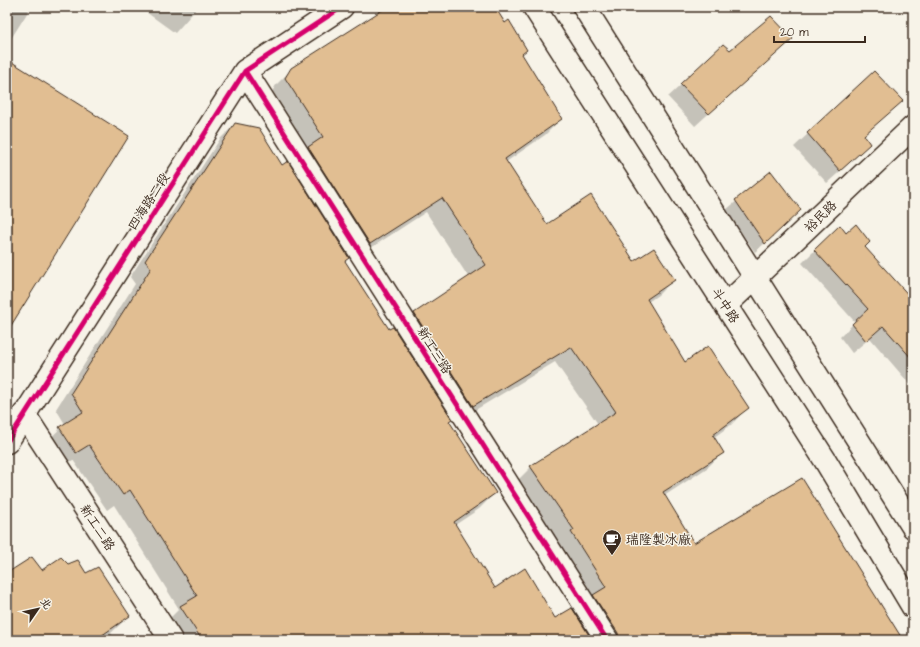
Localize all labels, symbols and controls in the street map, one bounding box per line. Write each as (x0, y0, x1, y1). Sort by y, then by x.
scale bar (774, 18, 865, 44)
text: 20 m (780, 24, 809, 41)
street label: 四海路二段 (124, 169, 174, 234)
street label: 裕民路 (801, 197, 841, 237)
street label: 斗中路 (707, 284, 743, 327)
street label: 新工三路 (413, 324, 456, 377)
street label: 新工二路 (75, 501, 119, 554)
cafe icon: 瑞隆製冰廠 (601, 528, 623, 556)
place label: 瑞隆製冰廠 (626, 531, 691, 549)
north arrow (18, 589, 58, 629)
text: 北 (37, 595, 55, 612)

